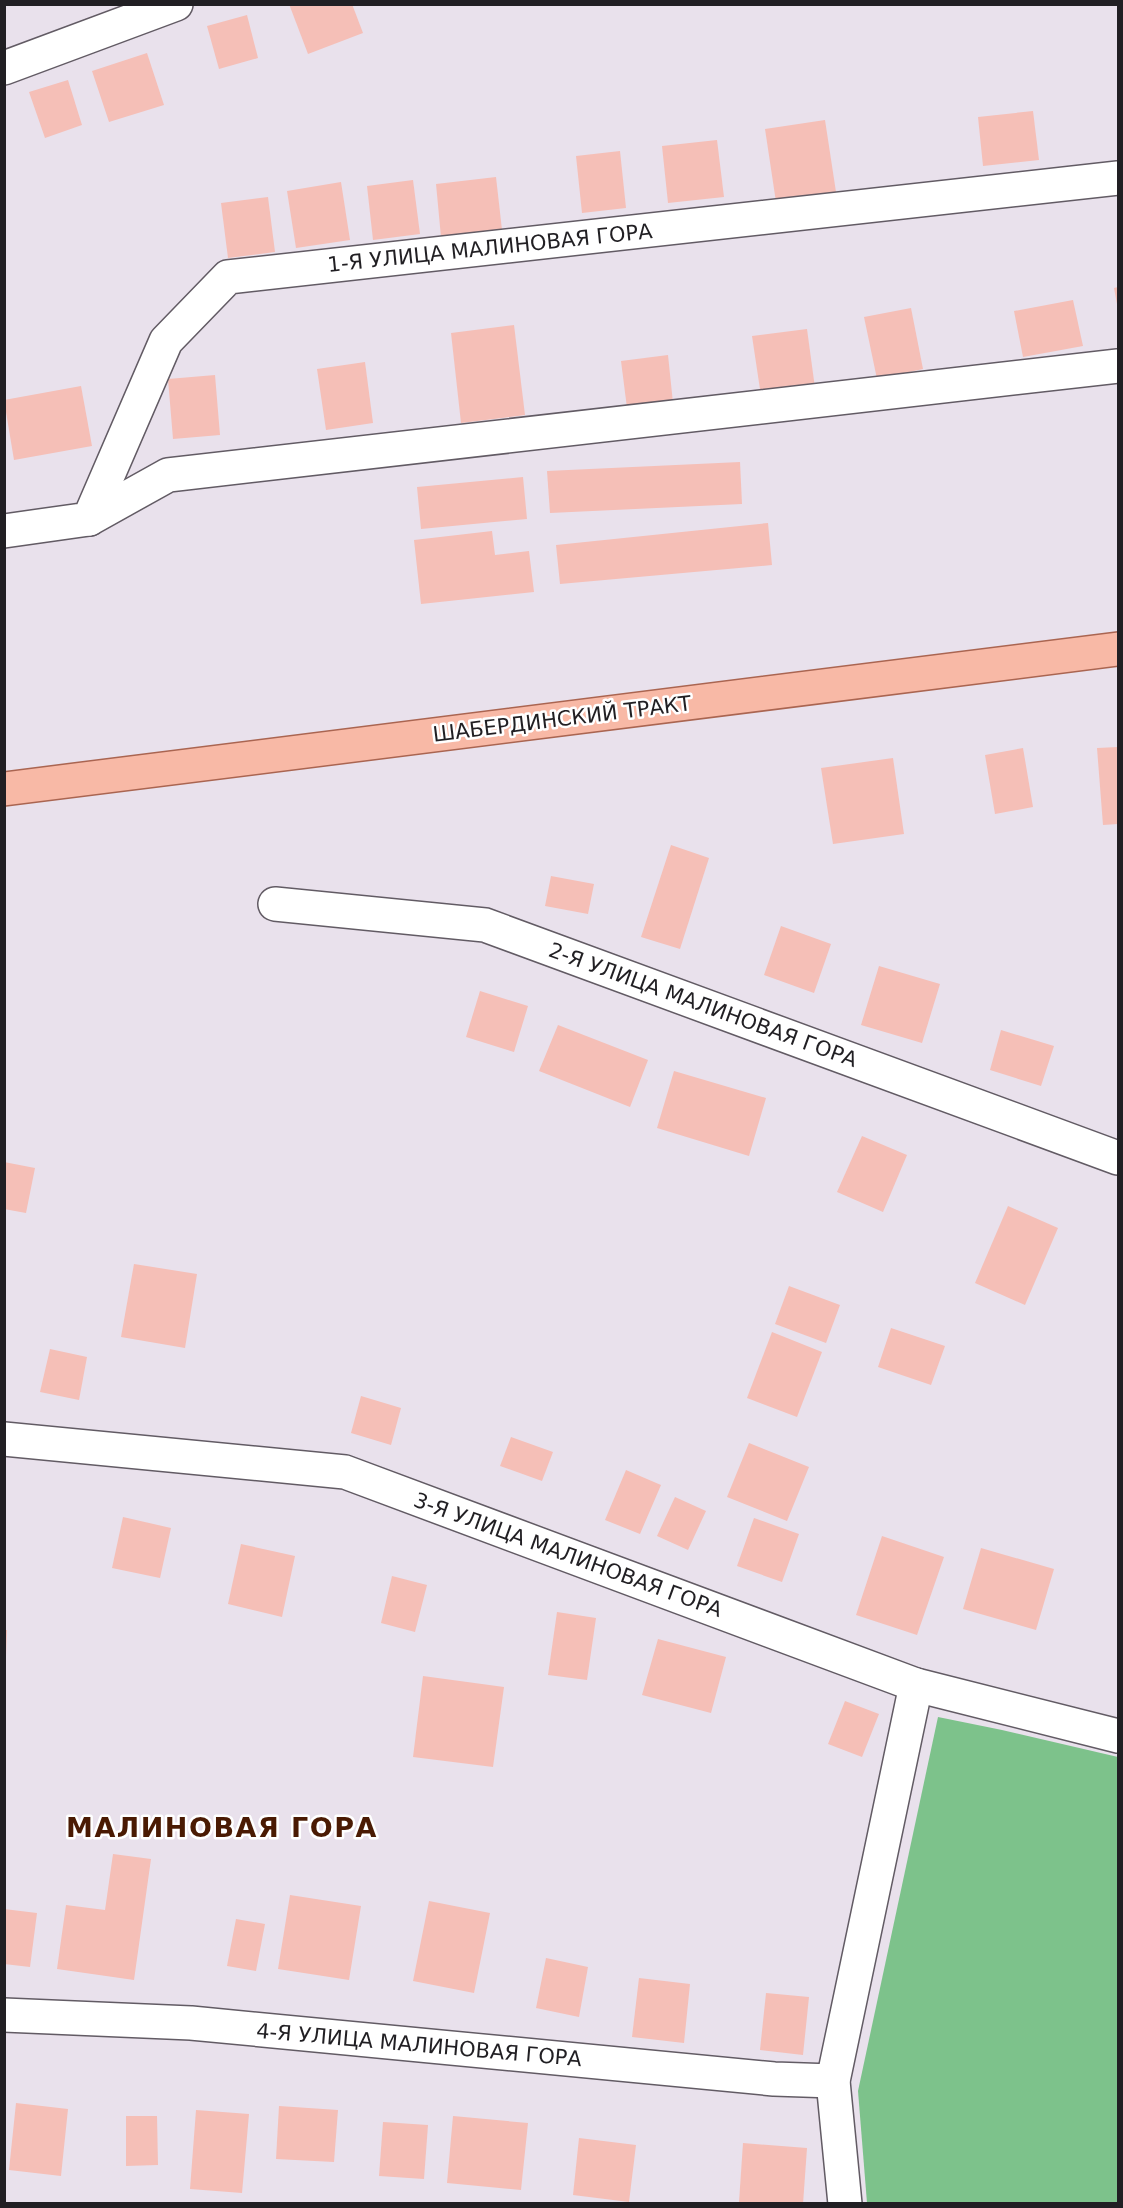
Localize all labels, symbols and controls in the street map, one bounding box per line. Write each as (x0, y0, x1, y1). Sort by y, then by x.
street label: 1-Я УЛИЦА МАЛИНОВАЯ ГОРА (326, 219, 654, 277)
street label: ШАБЕРДИНСКИЙ ТРАКТ (431, 690, 693, 747)
street label: 2-Я УЛИЦА МАЛИНОВАЯ ГОРА (545, 938, 861, 1072)
street label: 3-Я УЛИЦА МАЛИНОВАЯ ГОРА (410, 1488, 726, 1622)
district label: МАЛИНОВАЯ ГОРА (66, 1812, 378, 1843)
street label: 4-Я УЛИЦА МАЛИНОВАЯ ГОРА (255, 2019, 583, 2071)

